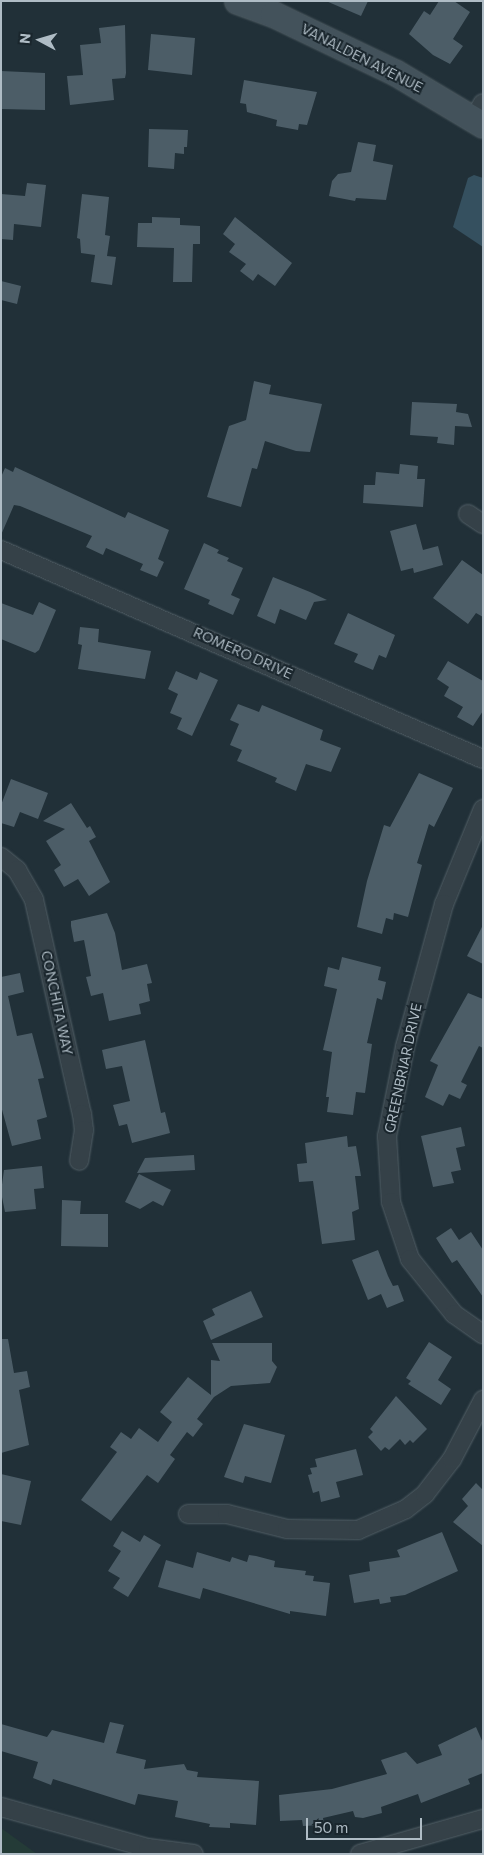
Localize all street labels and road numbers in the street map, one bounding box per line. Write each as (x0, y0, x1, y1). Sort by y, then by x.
street label: VANALDEN AVENUE (298, 20, 426, 96)
street label: ROMERO DRIVE (191, 624, 295, 682)
street label: CONCHITA WAY (38, 949, 76, 1057)
street label: GREENBRIAR DRIVE (381, 1002, 425, 1134)

